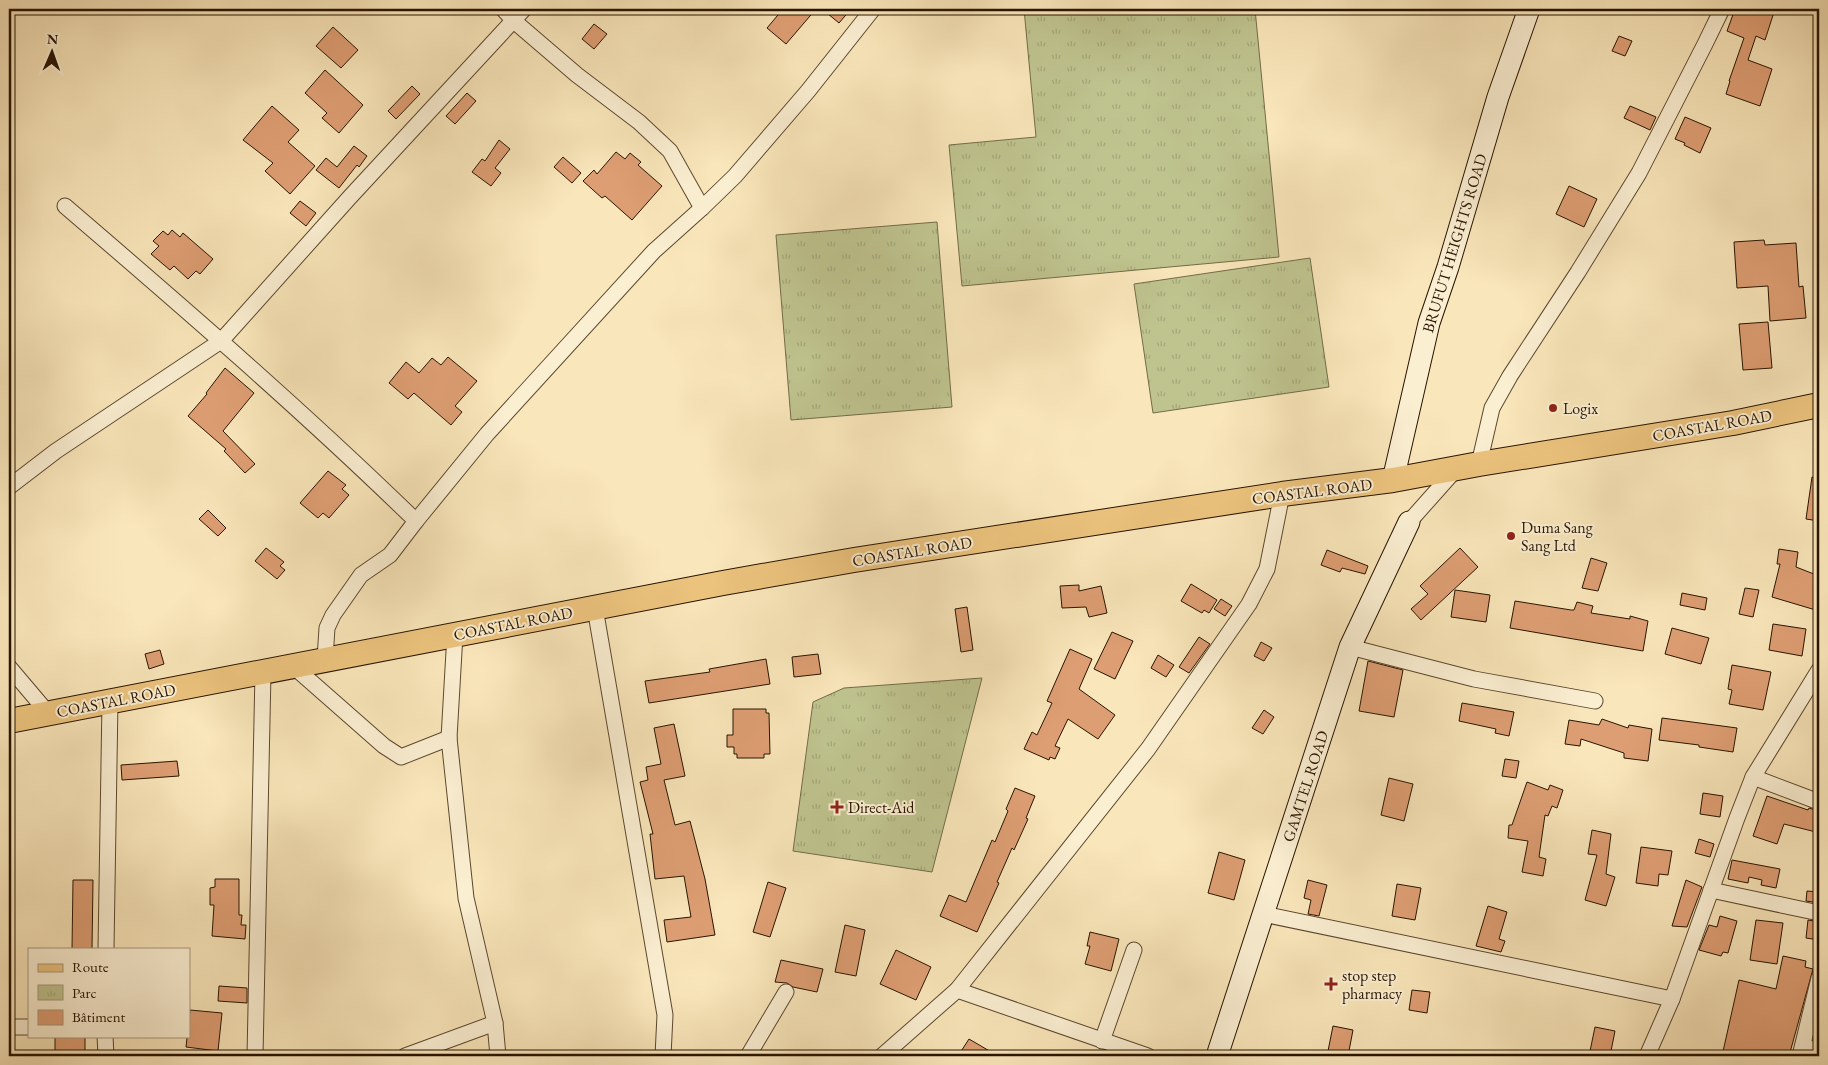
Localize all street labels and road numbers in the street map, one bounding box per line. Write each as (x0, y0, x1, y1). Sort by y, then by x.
street label: BRUFUT HEIGHTS ROAD (1417, 151, 1492, 335)
street label: COASTAL ROAD (1651, 405, 1773, 446)
street label: COASTAL ROAD (1251, 474, 1373, 509)
street label: COASTAL ROAD (851, 532, 973, 571)
street label: COASTAL ROAD (452, 602, 574, 645)
street label: COASTAL ROAD (55, 679, 177, 722)
street label: GAMTEL ROAD (1278, 728, 1333, 844)

